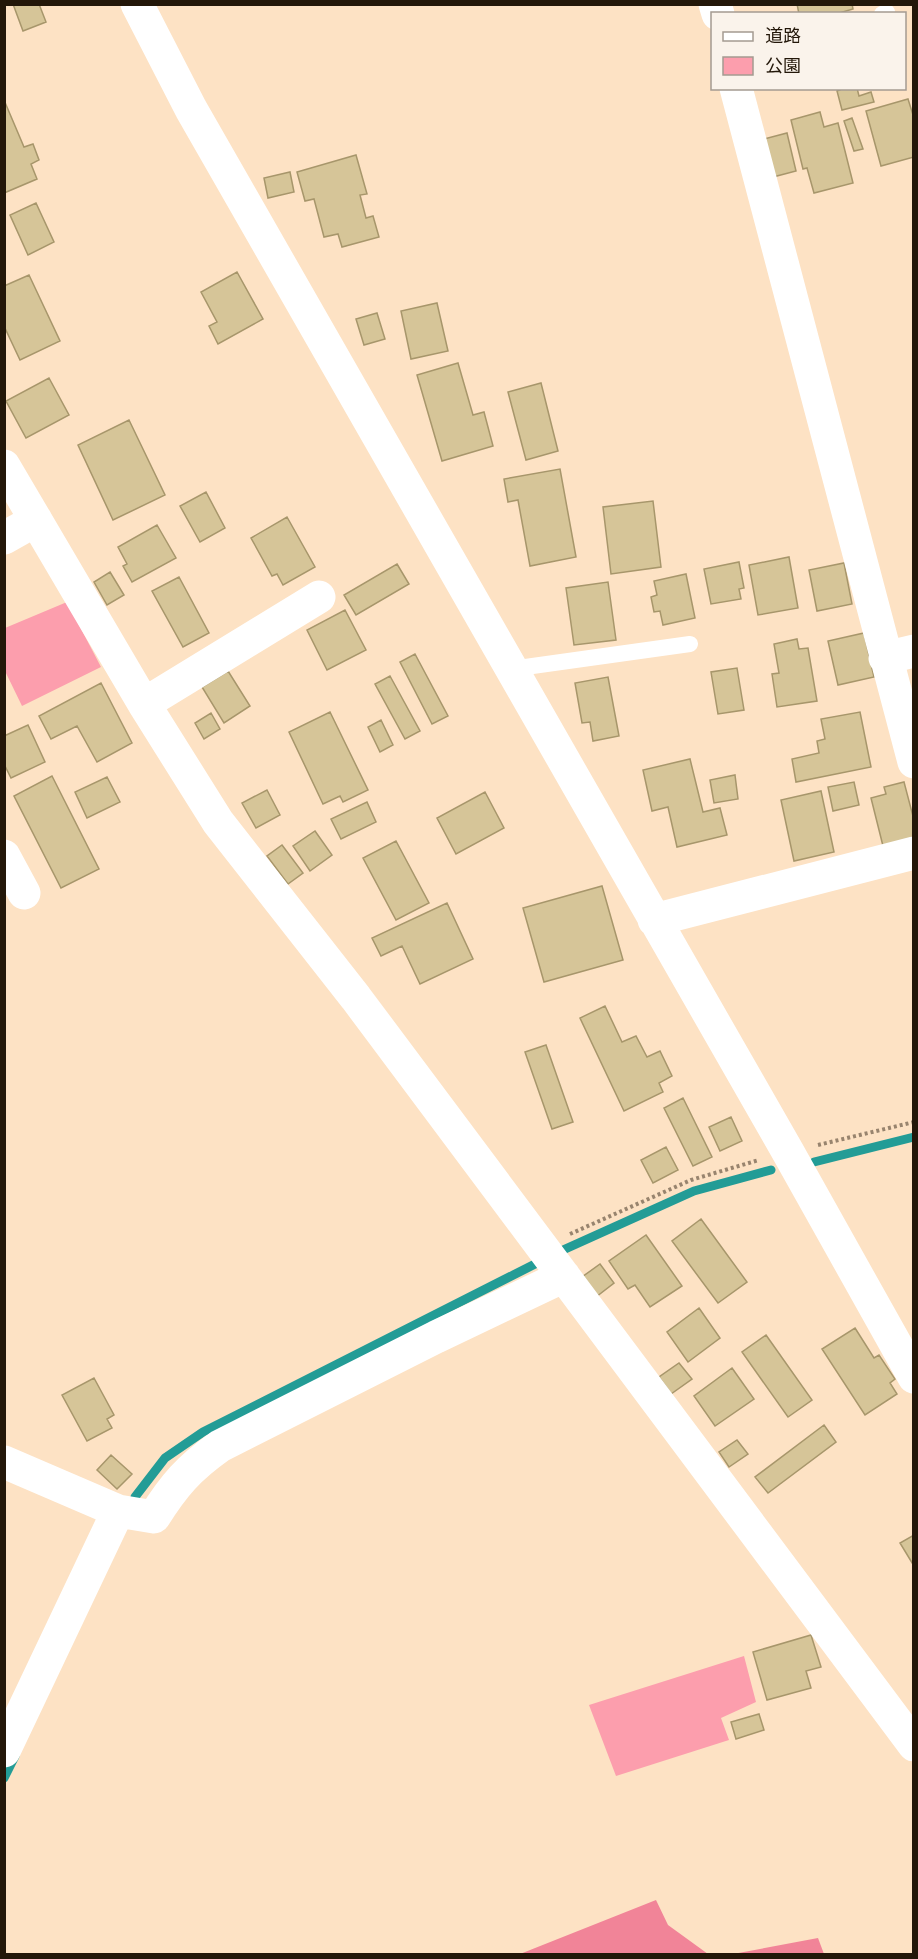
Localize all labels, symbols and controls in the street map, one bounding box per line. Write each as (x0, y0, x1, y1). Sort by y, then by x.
legend (711, 12, 906, 90)
text: 道路 (765, 25, 801, 47)
text: 公園 (765, 55, 801, 77)

